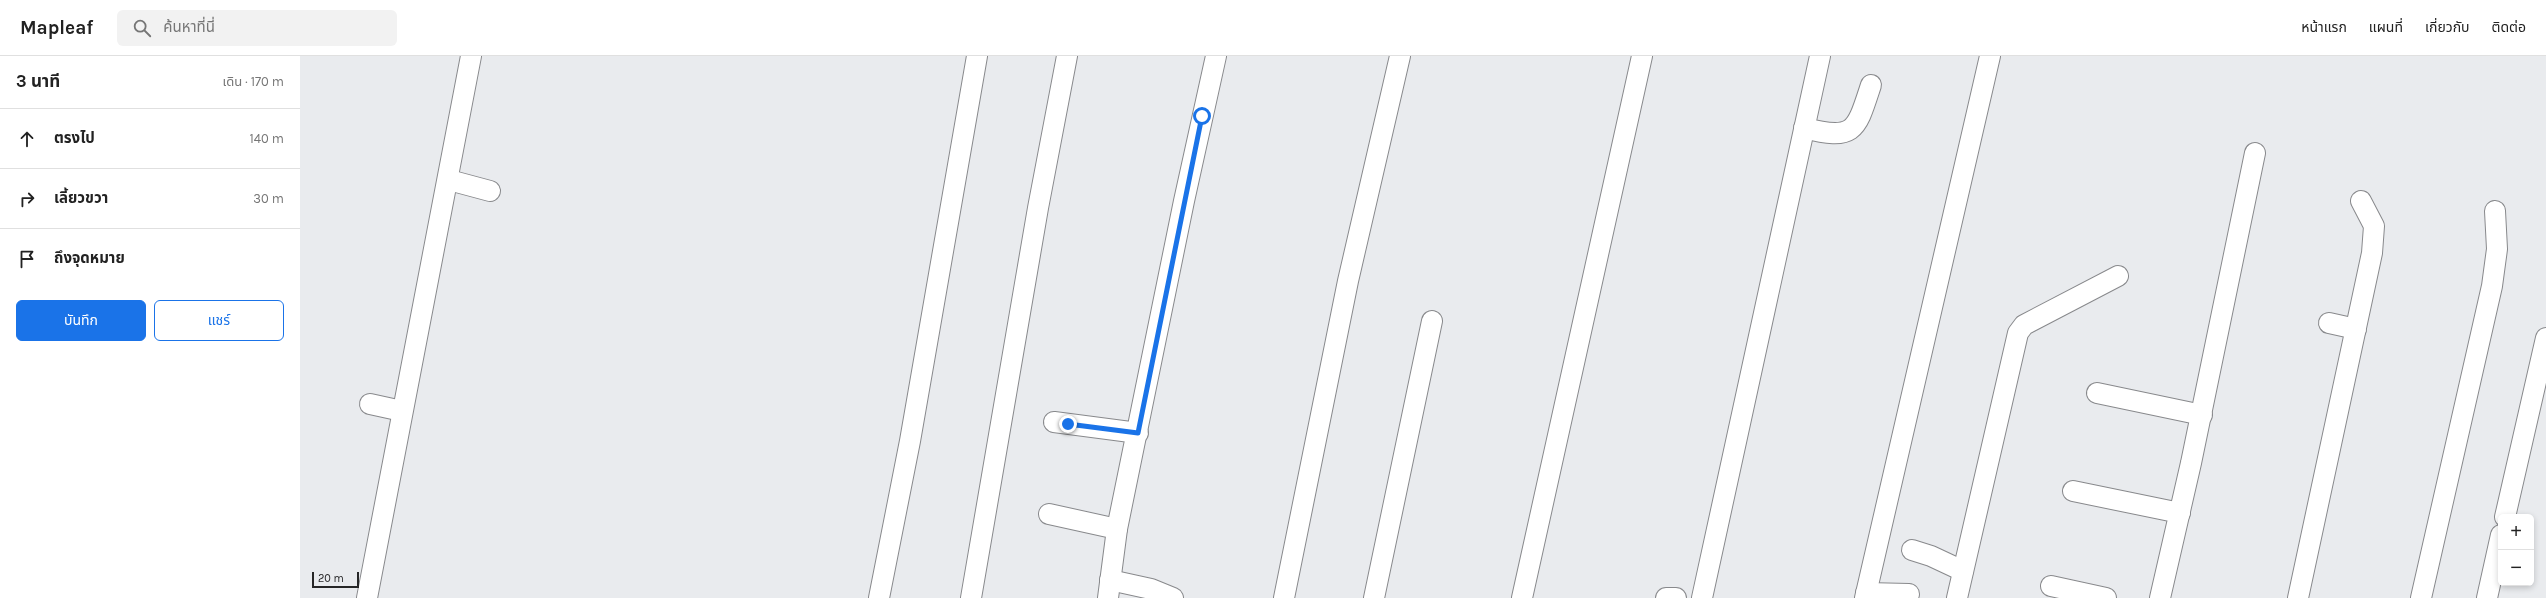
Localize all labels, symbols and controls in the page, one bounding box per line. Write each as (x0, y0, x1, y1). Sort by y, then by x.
search box (117, 10, 397, 46)
text: Mapleaf (20, 17, 93, 39)
icon: search (131, 17, 153, 39)
text: ค้นหาที่นี่ (163, 18, 215, 36)
text: หน้าแรก (2301, 19, 2347, 36)
text: แผนที่ (2369, 19, 2403, 36)
text: เกี่ยวกับ (2425, 19, 2470, 36)
text: ติดต่อ (2492, 19, 2526, 36)
text: 3 นาที (16, 71, 60, 91)
text: เดิน · 170 m (222, 74, 284, 89)
route start (1193, 107, 1211, 125)
icon: ahead (16, 128, 38, 150)
text: ตรงไป (54, 129, 95, 147)
text: 140 m (249, 131, 284, 146)
icon: right (16, 188, 38, 210)
text: เลี้ยวขวา (54, 189, 108, 207)
text: 30 m (253, 191, 284, 206)
icon: arrive (16, 248, 38, 270)
text: ถึงจุดหมาย (54, 249, 125, 267)
button: บันทึก (16, 300, 146, 341)
button: แชร์ (154, 300, 284, 341)
route end (1059, 415, 1077, 433)
map controls (2498, 514, 2534, 586)
button: + (2498, 514, 2534, 550)
button: − (2498, 550, 2534, 586)
scale bar (312, 570, 359, 589)
text: 20 m (318, 572, 344, 585)

